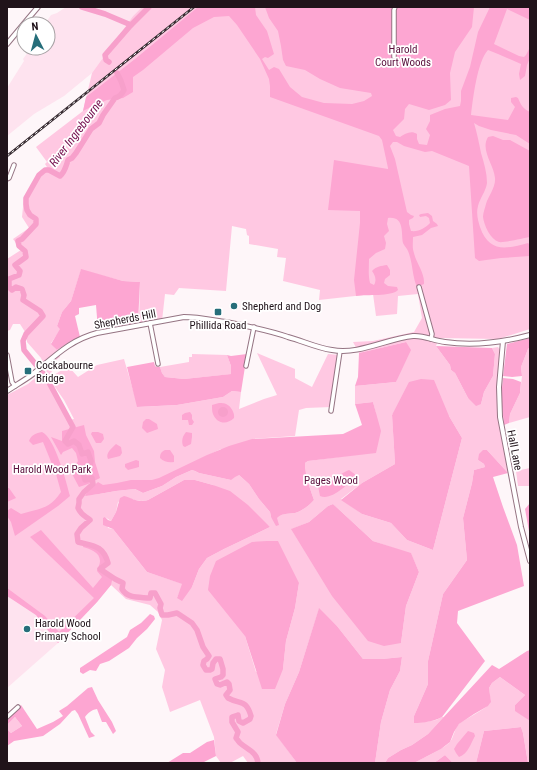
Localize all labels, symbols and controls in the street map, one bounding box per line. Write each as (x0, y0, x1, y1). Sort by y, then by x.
north arrow (16, 16, 56, 56)
text: N (31, 20, 39, 33)
park label: Harold Court Woods (375, 43, 431, 69)
water label: River Ingrebourne (46, 96, 106, 169)
place label: Shepherd and Dog (242, 300, 321, 313)
marker: Shepherd and Dog (229, 301, 239, 311)
street label: Shepherds Hill (93, 307, 157, 332)
marker: Phillida Road (213, 307, 223, 317)
place label: Phillida Road (190, 319, 246, 332)
place label: Cockabourne Bridge (36, 359, 93, 385)
marker: Cockabourne Bridge (23, 366, 33, 376)
street label: Hall Lane (504, 429, 525, 471)
park label: Harold Wood Park (13, 463, 91, 476)
park label: Pages Wood (304, 474, 358, 487)
place label: Harold Wood Primary School (35, 617, 101, 643)
marker: Harold Wood Primary School (22, 624, 32, 634)

